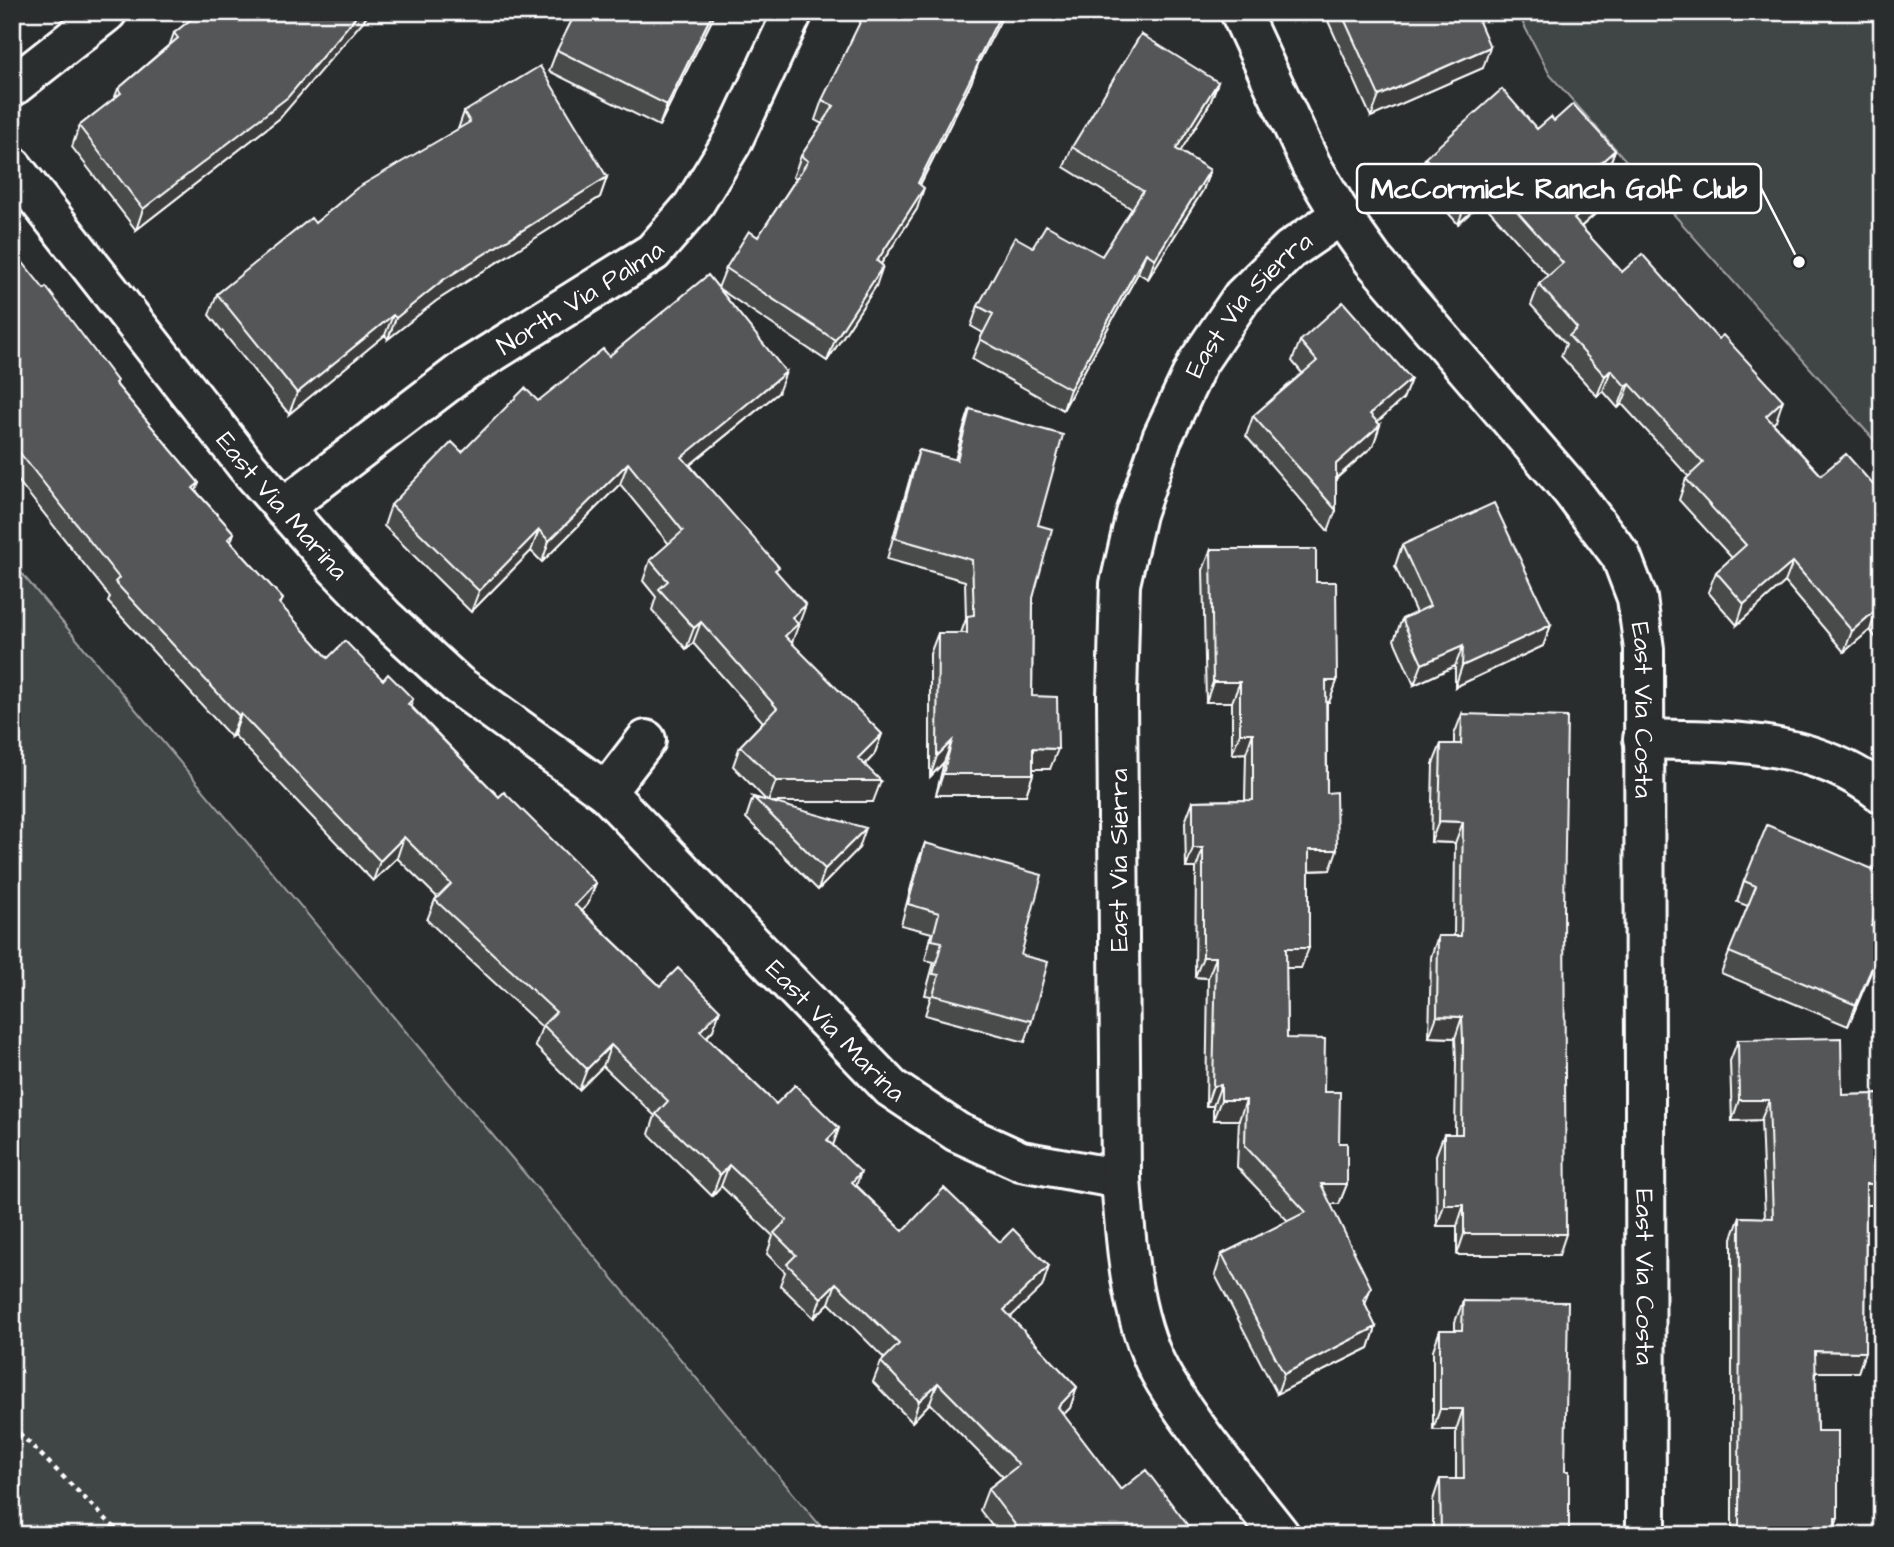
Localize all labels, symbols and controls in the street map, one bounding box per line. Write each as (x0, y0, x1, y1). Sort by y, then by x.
callout: McCormick Ranch Golf Club (1357, 164, 1761, 213)
text: McCormick Ranch Golf Club (1371, 170, 1748, 209)
street label: East Via Sierra (1176, 223, 1319, 384)
street label: North Via Palma (490, 234, 673, 364)
street label: East Via Marina (207, 424, 356, 588)
street label: East Via Costa (1621, 620, 1661, 798)
street label: East Via Sierra (1101, 768, 1137, 952)
street label: East Via Marina (757, 952, 911, 1111)
street label: East Via Costa (1626, 1189, 1663, 1365)

